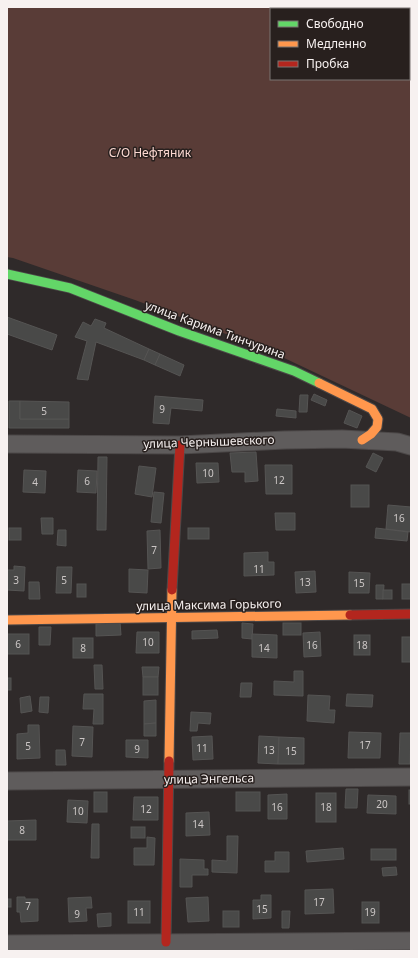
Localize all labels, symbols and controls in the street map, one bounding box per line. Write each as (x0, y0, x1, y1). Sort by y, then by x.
legend (270, 8, 410, 80)
text: Свободно (306, 15, 364, 32)
text: Медленно (306, 35, 366, 52)
text: Пробка (306, 55, 349, 72)
park label: С/О Нефтяник (109, 144, 192, 161)
street label: улица Карима Тинчурина (143, 296, 288, 363)
house number: 9 (159, 402, 165, 416)
house number: 5 (41, 404, 47, 418)
street label: улица Чернышевского (143, 431, 275, 452)
house number: 10 (202, 466, 214, 480)
house number: 12 (273, 473, 285, 487)
house number: 6 (84, 474, 90, 488)
house number: 4 (32, 475, 38, 489)
house number: 16 (393, 511, 405, 525)
house number: 7 (151, 543, 157, 557)
house number: 11 (253, 562, 265, 576)
house number: 3 (13, 573, 19, 587)
house number: 5 (61, 573, 67, 587)
house number: 13 (299, 575, 311, 589)
house number: 15 (353, 576, 365, 590)
street label: улица Максима Горького (136, 595, 282, 614)
house number: 10 (142, 635, 154, 649)
house number: 6 (15, 637, 21, 651)
house number: 16 (306, 638, 318, 652)
house number: 18 (356, 638, 368, 652)
house number: 8 (80, 641, 86, 655)
house number: 14 (258, 641, 270, 655)
house number: 7 (79, 735, 85, 749)
house number: 17 (359, 738, 371, 752)
house number: 5 (25, 739, 31, 753)
house number: 11 (196, 741, 208, 755)
house number: 9 (134, 742, 140, 756)
house number: 13 (263, 743, 275, 757)
house number: 15 (285, 744, 297, 758)
street label: улица Энгельса (164, 769, 254, 788)
house number: 20 (376, 797, 388, 811)
house number: 16 (271, 800, 283, 814)
house number: 18 (320, 800, 332, 814)
house number: 12 (140, 802, 152, 816)
house number: 10 (72, 804, 84, 818)
house number: 14 (192, 817, 204, 831)
house number: 8 (19, 823, 25, 837)
house number: 17 (313, 895, 325, 909)
house number: 7 (25, 899, 31, 913)
house number: 15 (256, 902, 268, 916)
house number: 11 (133, 905, 145, 919)
house number: 19 (364, 905, 376, 919)
house number: 9 (74, 907, 80, 921)

